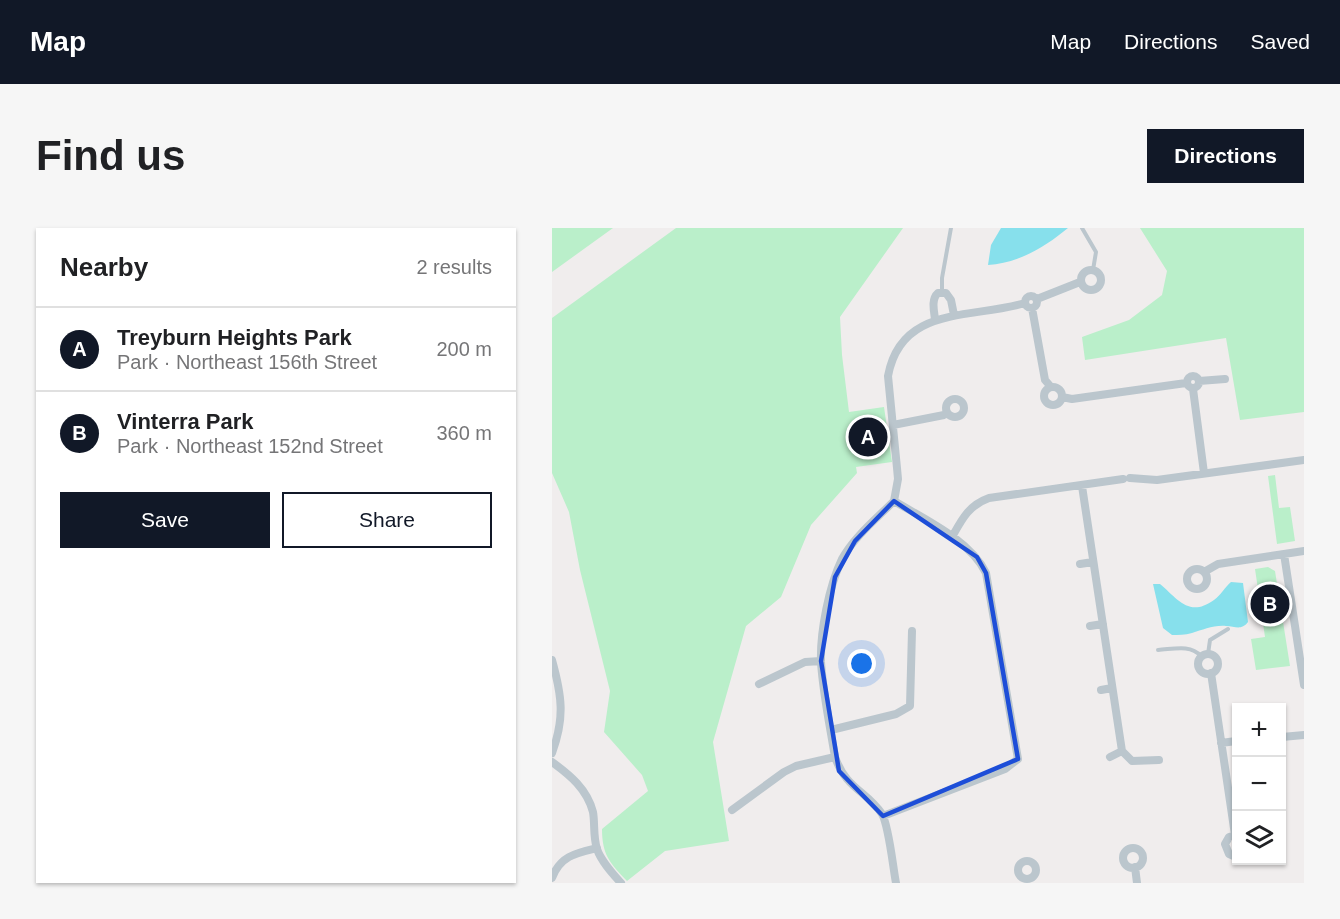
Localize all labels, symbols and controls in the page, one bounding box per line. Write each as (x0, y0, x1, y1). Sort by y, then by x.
text: Map (30, 26, 86, 57)
text: Map (1050, 30, 1091, 53)
text: Directions (1124, 30, 1217, 53)
text: Saved (1250, 30, 1310, 53)
button: Directions (1147, 129, 1304, 183)
text: Find us (36, 132, 185, 179)
text: Nearby (60, 252, 148, 282)
text: 2 results (416, 256, 492, 278)
text: Treyburn Heights Park (117, 325, 352, 350)
text: A (72, 338, 87, 360)
text: 200 m (436, 338, 492, 360)
text: Park · Northeast 156th Street (117, 351, 377, 373)
text: Vinterra Park (117, 409, 254, 434)
pin: A (848, 414, 888, 460)
text: B (72, 422, 87, 444)
text: 360 m (436, 422, 492, 444)
text: Park · Northeast 152nd Street (117, 435, 383, 457)
button: Save (60, 492, 270, 548)
button: Share (282, 492, 492, 548)
pin: B (1250, 582, 1290, 626)
your location (847, 649, 876, 678)
map controls (1232, 703, 1286, 865)
button: + (1232, 703, 1286, 757)
button: − (1232, 757, 1286, 811)
button: layers (1232, 811, 1286, 865)

